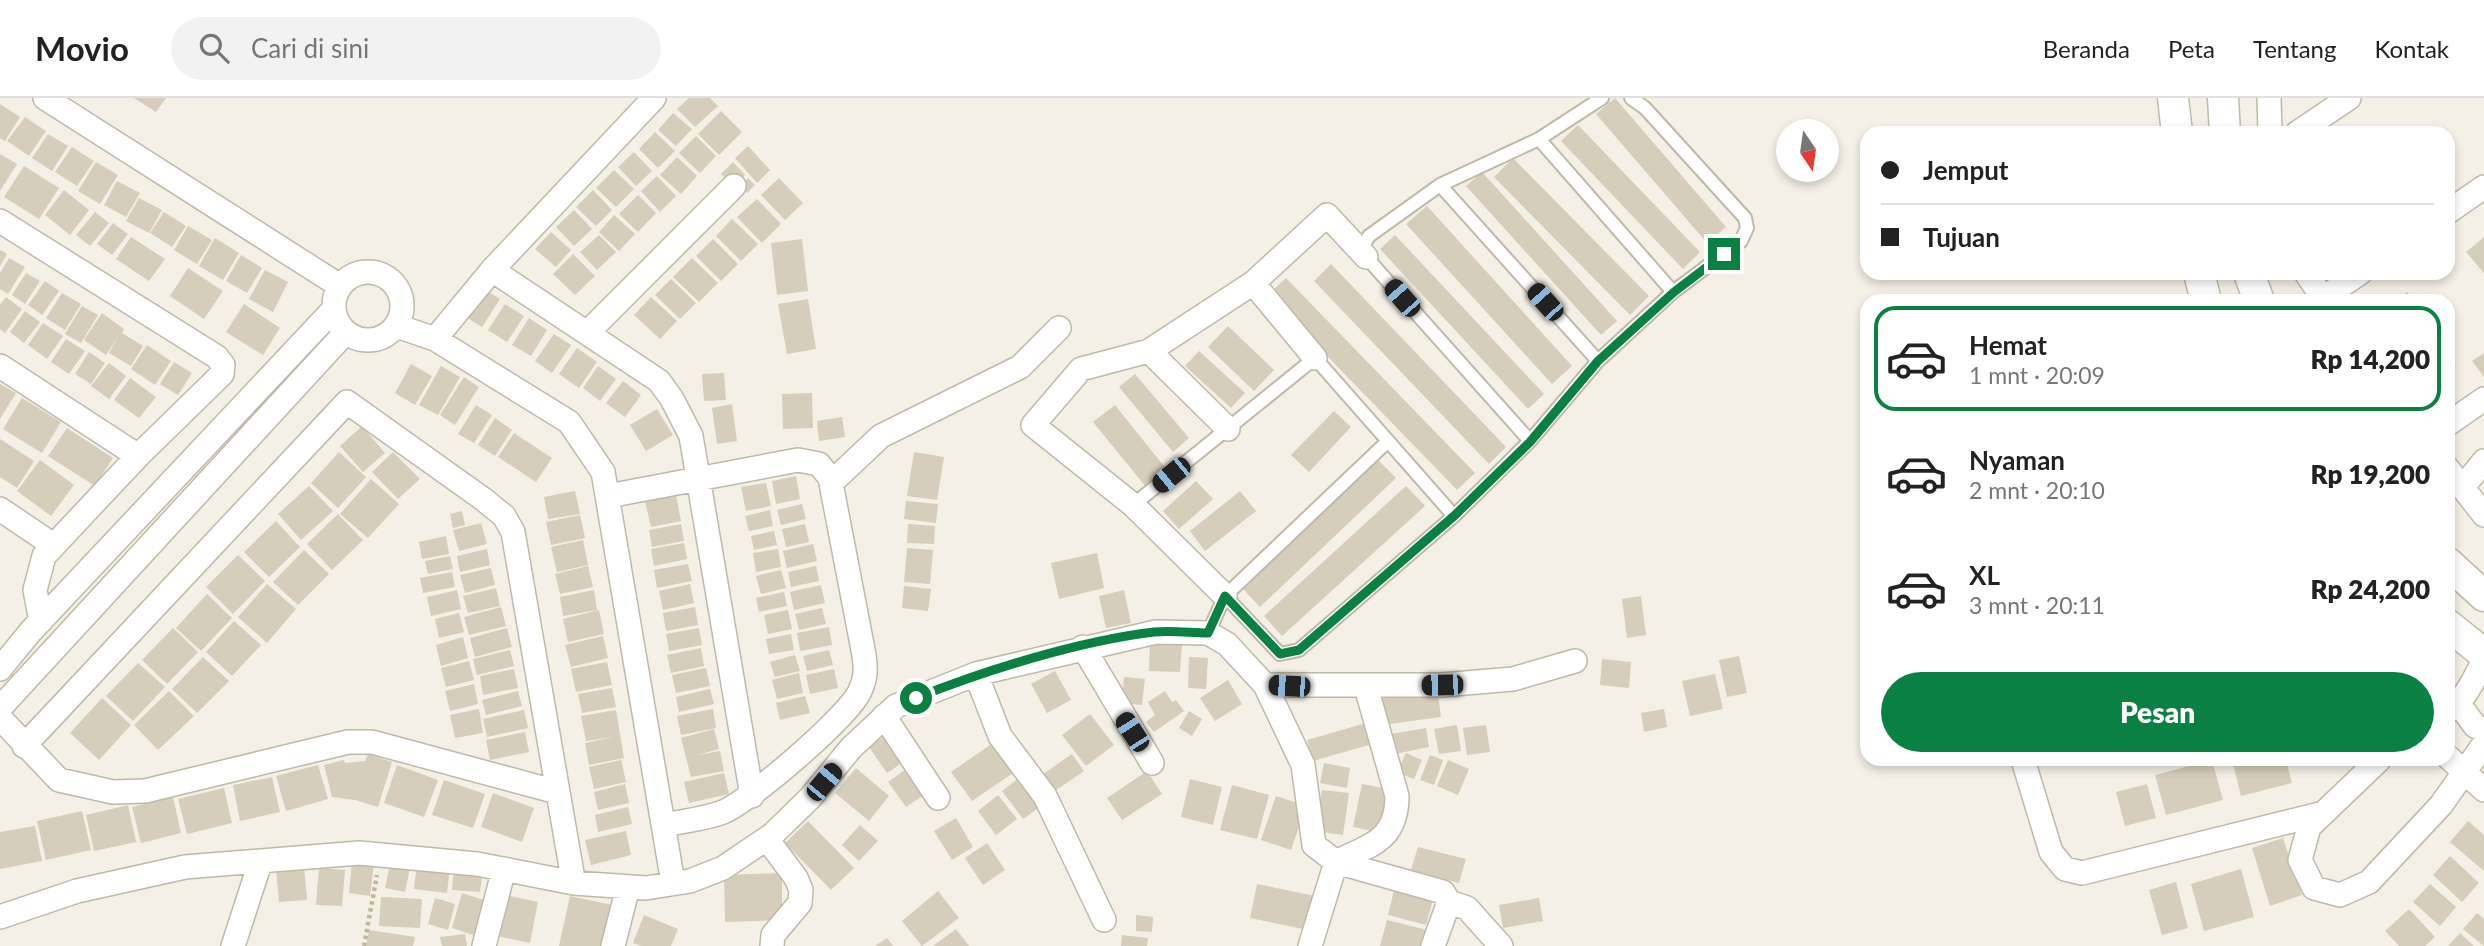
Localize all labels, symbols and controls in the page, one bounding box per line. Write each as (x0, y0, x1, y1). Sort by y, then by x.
search box (171, 17, 661, 80)
text: Movio (35, 28, 129, 68)
icon: search (195, 29, 233, 67)
text: Cari di sini (251, 32, 369, 64)
text: Beranda (2043, 34, 2130, 63)
text: Peta (2168, 34, 2215, 63)
text: Tentang (2253, 34, 2336, 63)
text: Kontak (2374, 34, 2449, 63)
north arrow (1776, 119, 1839, 182)
map controls (1776, 119, 1839, 182)
text: Jemput (1923, 154, 2009, 186)
text: Tujuan (1923, 221, 2000, 253)
route end (1708, 238, 1740, 270)
car (1381, 275, 1424, 321)
car (1524, 279, 1567, 325)
icon: car (1885, 327, 1948, 390)
text: Hemat (1969, 329, 2047, 361)
text: Rp 14,200 (2310, 343, 2430, 375)
text: 1 mnt · 20:09 (1969, 361, 2105, 389)
icon: car (1885, 442, 1948, 505)
text: Nyaman (1969, 444, 2065, 476)
car (1149, 454, 1194, 496)
text: Rp 19,200 (2310, 458, 2430, 490)
text: 2 mnt · 20:10 (1969, 476, 2105, 504)
icon: car (1885, 557, 1948, 620)
text: XL (1969, 559, 2000, 591)
text: Rp 24,200 (2310, 573, 2430, 605)
text: 3 mnt · 20:11 (1969, 591, 2105, 619)
button: Pesan (1881, 672, 2434, 752)
car (1268, 674, 1311, 698)
car (1421, 674, 1464, 696)
route start (900, 682, 932, 714)
car (1112, 709, 1153, 755)
car (803, 759, 846, 805)

